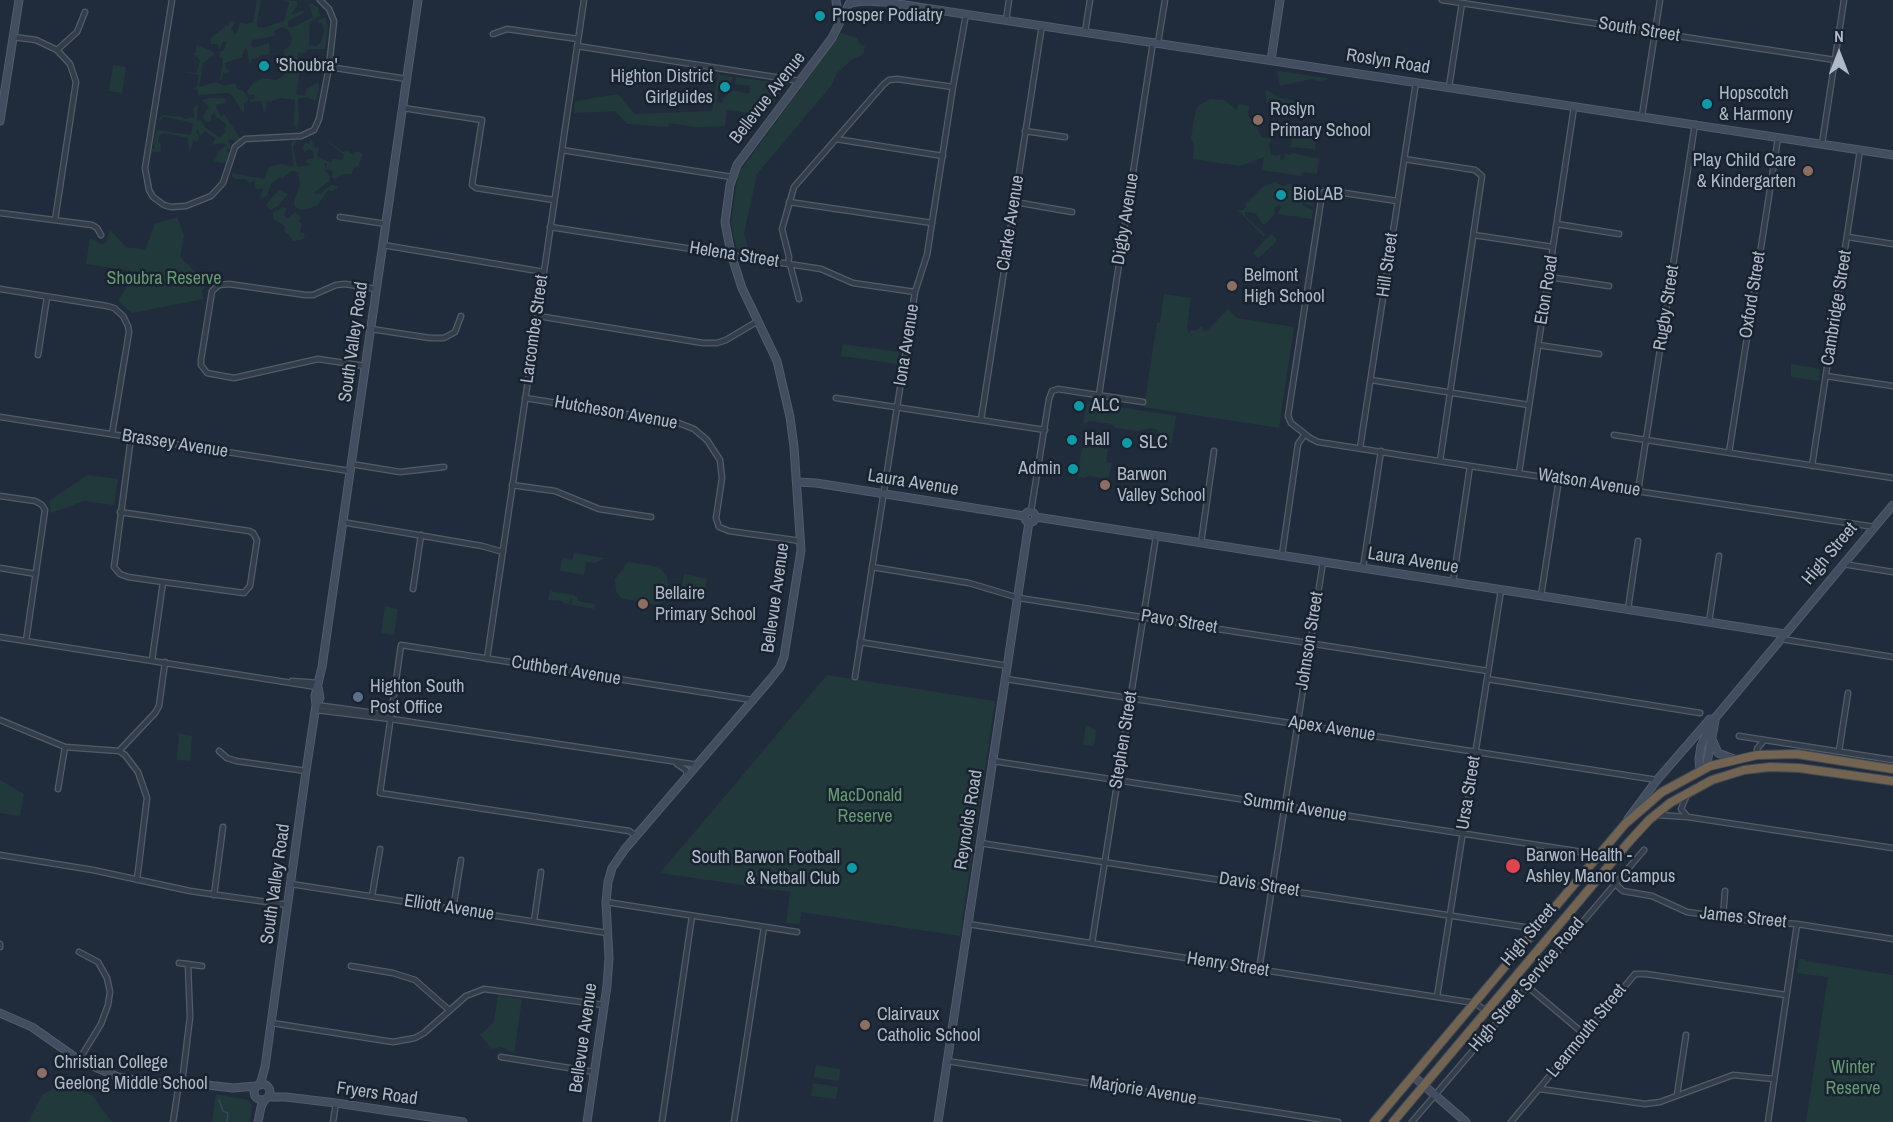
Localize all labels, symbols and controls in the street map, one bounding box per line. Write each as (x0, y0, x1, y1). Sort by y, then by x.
place label: Prosper Podiatry (832, 5, 943, 27)
marker: Prosper Podiatry (813, 9, 827, 23)
street label: South Street (1597, 13, 1681, 47)
north arrow (1809, 24, 1869, 84)
text: N (1834, 25, 1844, 47)
street label: Roslyn Road (1345, 45, 1431, 79)
street label: Bellevue Avenue (725, 48, 811, 148)
place label: 'Shoubra' (276, 55, 337, 77)
marker: 'Shoubra' (257, 59, 271, 73)
place label: Highton District Girlguides (610, 66, 713, 109)
marker: Highton District Girlguides (718, 80, 732, 94)
place label: Hopscotch & Harmony (1719, 83, 1793, 125)
marker: Hopscotch & Harmony (1700, 97, 1714, 111)
place label: Roslyn Primary School (1270, 99, 1371, 142)
marker: Roslyn Primary School (1251, 113, 1265, 127)
place label: Play Child Care & Kindergarten (1693, 150, 1796, 192)
marker: Play Child Care & Kindergarten (1801, 164, 1815, 178)
street label: Digby Avenue (1108, 172, 1144, 266)
street label: Clarke Avenue (993, 174, 1029, 272)
place label: BioLAB (1293, 184, 1343, 206)
marker: BioLAB (1274, 188, 1288, 202)
street label: Hill Street (1373, 231, 1403, 299)
street label: Helena Street (688, 237, 780, 273)
street label: Cambridge Street (1817, 249, 1857, 367)
street label: Oxford Street (1735, 250, 1771, 340)
street label: Eton Road (1531, 254, 1563, 326)
street label: Rugby Street (1650, 264, 1684, 352)
place label: Belmont High School (1244, 265, 1324, 308)
park label: Shoubra Reserve (107, 268, 221, 290)
street label: Larcombe Street (517, 273, 553, 385)
marker: Belmont High School (1225, 279, 1239, 293)
street label: South Valley Road (335, 280, 373, 404)
street label: Iona Avenue (890, 303, 924, 387)
street label: Hutcheson Avenue (553, 392, 679, 434)
place label: ALC (1091, 395, 1120, 417)
marker: ALC (1072, 399, 1086, 413)
street label: Brassey Avenue (120, 425, 230, 463)
place label: Hall (1084, 429, 1109, 451)
place label: SLC (1139, 432, 1168, 454)
marker: Hall (1065, 433, 1079, 447)
marker: SLC (1120, 436, 1134, 450)
place label: Admin (1018, 458, 1061, 480)
marker: Admin (1066, 462, 1080, 476)
place label: Barwon Valley School (1117, 464, 1205, 506)
street label: Watson Avenue (1536, 464, 1642, 502)
street label: Laura Avenue (866, 465, 960, 501)
marker: Barwon Valley School (1098, 478, 1112, 492)
street label: High Street (1798, 518, 1862, 590)
street label: Bellevue Avenue (758, 542, 794, 654)
street label: Laura Avenue (1366, 543, 1460, 579)
place label: Bellaire Primary School (655, 583, 756, 626)
street label: Johnson Street (1292, 590, 1328, 692)
marker: Bellaire Primary School (636, 597, 650, 611)
street label: Pavo Street (1139, 605, 1219, 639)
street label: Cuthbert Avenue (510, 652, 622, 690)
place label: Highton South Post Office (370, 676, 464, 718)
marker: Highton South Post Office (351, 690, 365, 704)
street label: Stephen Street (1106, 690, 1142, 790)
street label: Apex Avenue (1287, 711, 1377, 747)
street label: Ursa Street (1452, 754, 1486, 832)
street label: Reynolds Road (950, 768, 988, 872)
park label: MacDonald Reserve (828, 785, 902, 828)
street label: Summit Avenue (1242, 789, 1348, 827)
street label: South Valley Road (257, 822, 295, 946)
place label: Barwon Health - Ashley Manor Campus (1526, 845, 1675, 888)
place label: South Barwon Football & Netball Club (691, 847, 840, 890)
marker: Barwon Health - Ashley Manor Campus (1504, 857, 1522, 875)
marker: South Barwon Football & Netball Club (845, 861, 859, 875)
street label: Davis Street (1217, 868, 1301, 902)
street label: Elliott Avenue (402, 890, 496, 926)
street label: High Street (1497, 899, 1561, 971)
street label: James Street (1699, 903, 1787, 933)
street label: High Street Service Road (1465, 914, 1589, 1056)
street label: Henry Street (1185, 948, 1271, 982)
street label: Learmouth Street (1543, 980, 1631, 1082)
street label: Bellevue Avenue (566, 982, 602, 1094)
place label: Clairvaux Catholic School (877, 1004, 980, 1046)
marker: Clairvaux Catholic School (858, 1018, 872, 1032)
place label: Christian College Geelong Middle School (54, 1052, 207, 1094)
park label: Winter Reserve (1826, 1057, 1880, 1100)
marker: Christian College Geelong Middle School (35, 1066, 49, 1080)
street label: Marjorie Avenue (1088, 1072, 1198, 1110)
street label: Fryers Road (335, 1078, 419, 1110)

